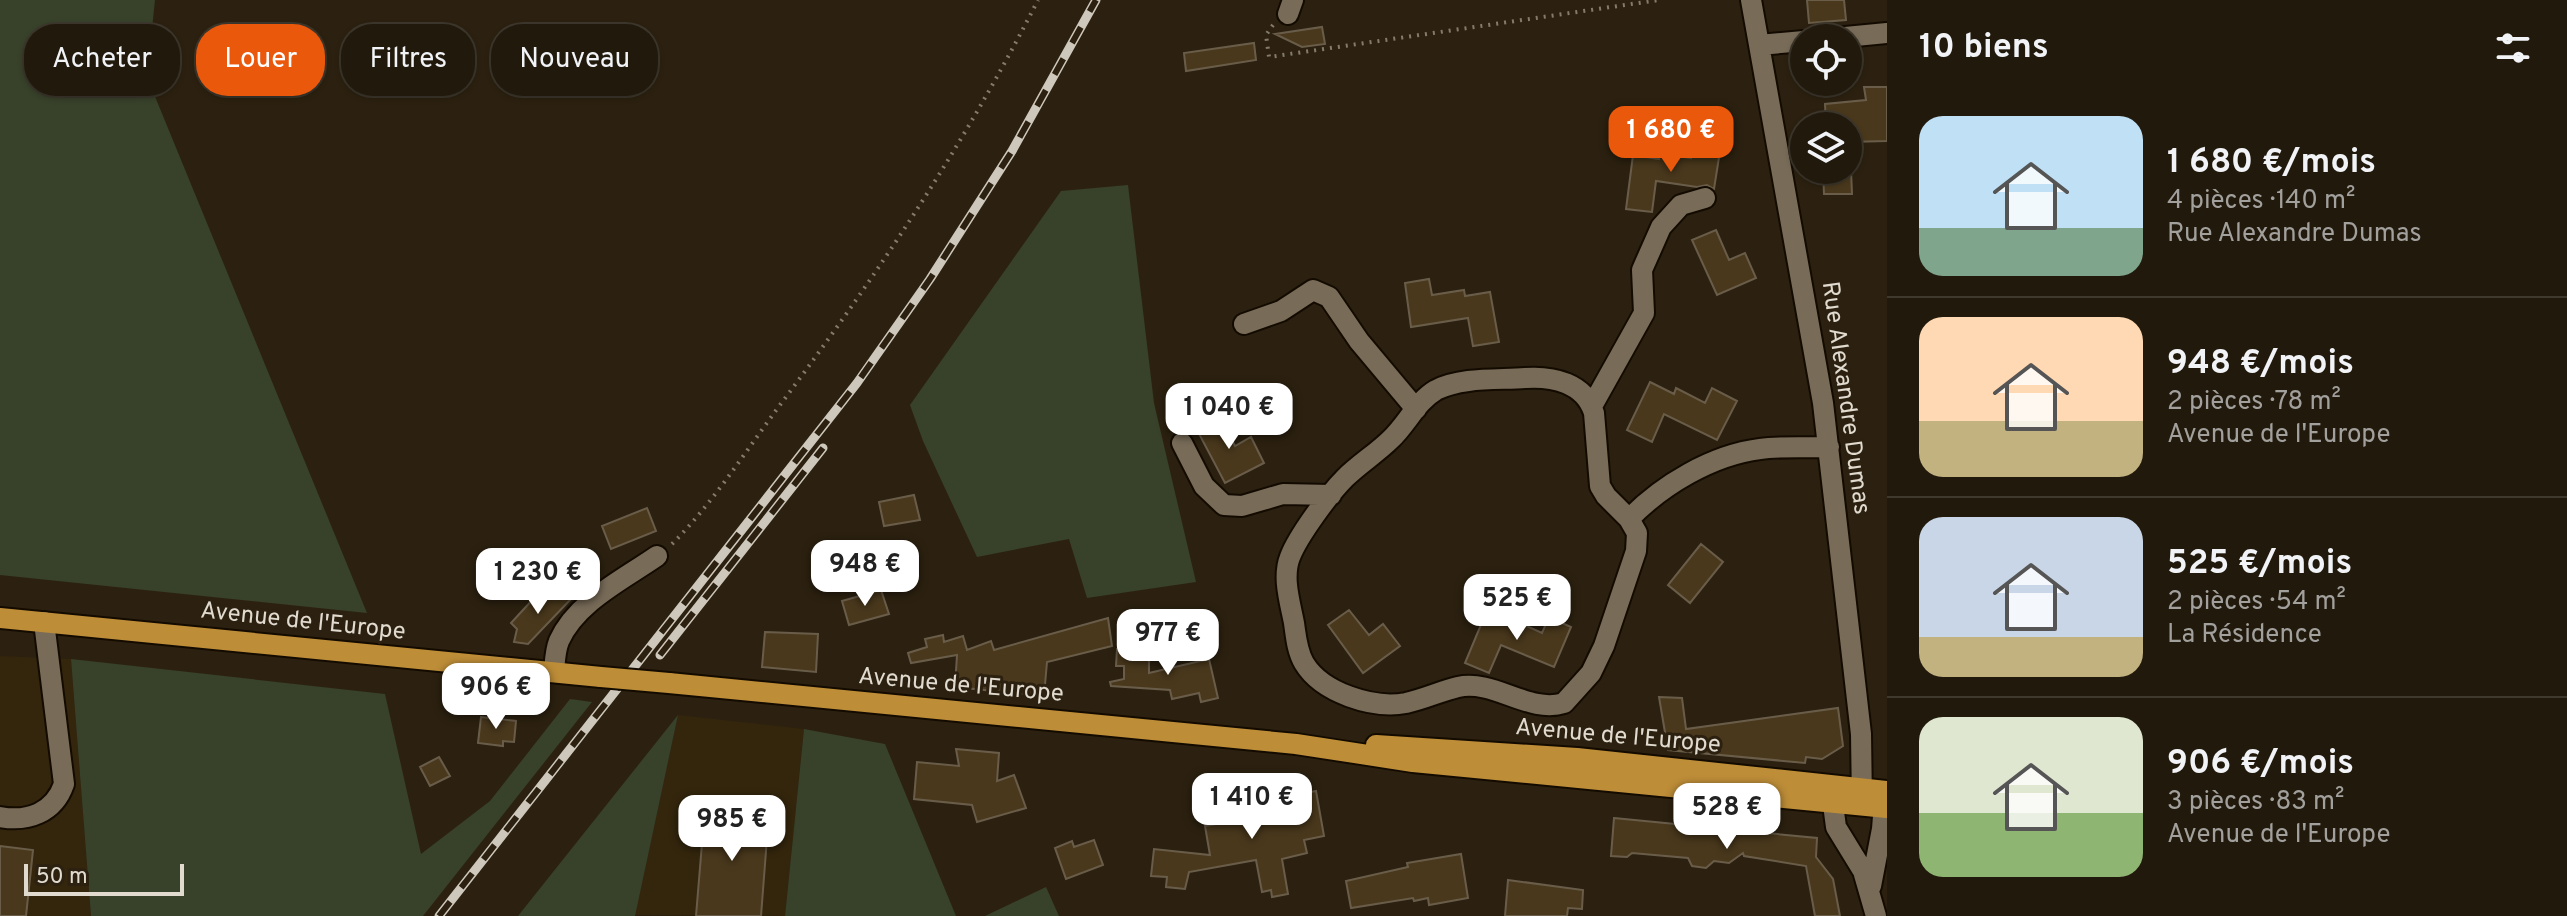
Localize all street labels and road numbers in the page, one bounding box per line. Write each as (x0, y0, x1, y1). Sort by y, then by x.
street label: Rue Alexandre Dumas (1814, 279, 1876, 517)
street label: Avenue de l'Europe (199, 596, 407, 648)
street label: Avenue de l'Europe (857, 662, 1065, 710)
street label: Avenue de l'Europe (1514, 713, 1722, 761)

